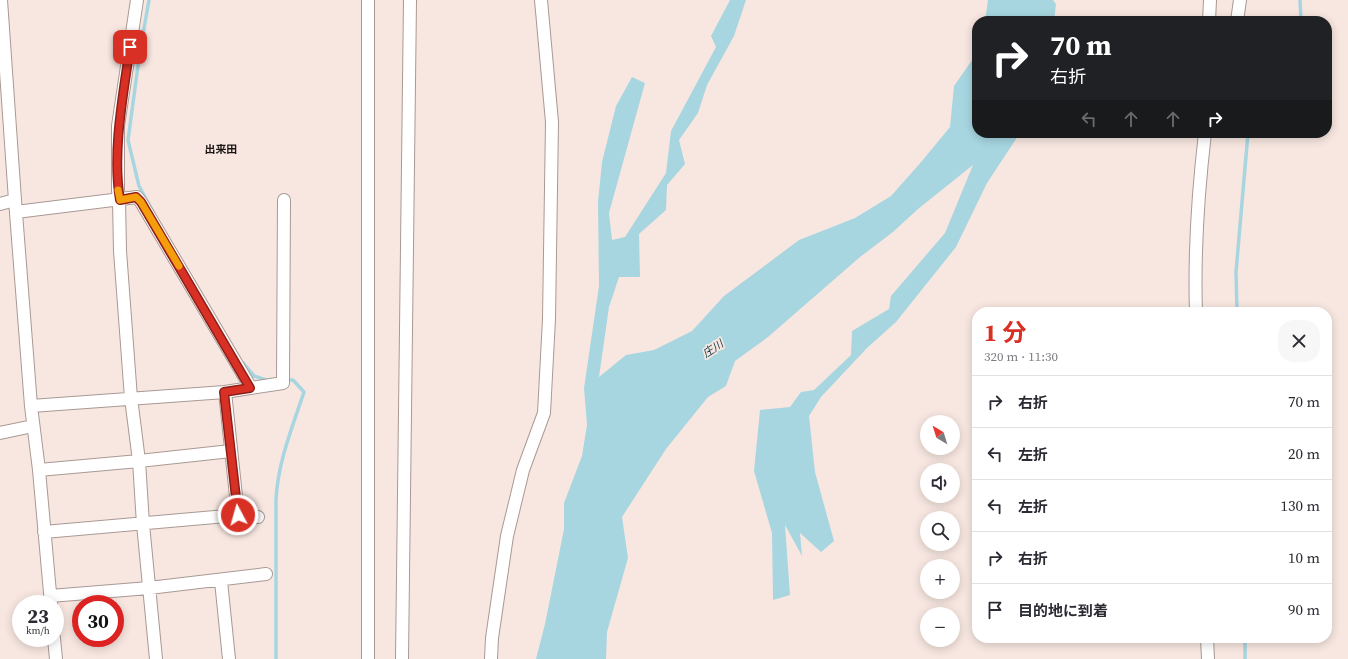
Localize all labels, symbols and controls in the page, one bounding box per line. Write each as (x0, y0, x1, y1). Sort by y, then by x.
text: 70 m (1050, 26, 1112, 64)
pin (113, 30, 147, 64)
icon: right (984, 32, 1036, 84)
icon: arrive (119, 36, 141, 58)
text: 右折 (1050, 64, 1086, 89)
icon: left (1078, 108, 1100, 130)
icon: ahead (1120, 108, 1142, 130)
icon: ahead (1162, 108, 1184, 130)
icon: right (1204, 108, 1226, 130)
district label: 出来田 (205, 142, 238, 157)
text: 1 分 (984, 316, 1026, 349)
button: close (1278, 320, 1320, 362)
water label: 庄川 (700, 336, 727, 361)
text: 320 m · 11:30 (984, 348, 1058, 365)
icon: right (984, 391, 1006, 413)
text: 70 m (1288, 391, 1320, 412)
text: 右折 (1018, 392, 1048, 413)
north arrow (920, 415, 960, 455)
map controls (920, 415, 960, 647)
icon: left (984, 443, 1006, 465)
text: 20 m (1288, 443, 1320, 464)
text: 左折 (1018, 444, 1048, 465)
button: sound (920, 463, 960, 503)
position arrow (217, 494, 259, 536)
icon: left (984, 495, 1006, 517)
text: 130 m (1280, 495, 1320, 516)
text: 左折 (1018, 496, 1048, 517)
button: search (920, 511, 960, 551)
icon: right (984, 547, 1006, 569)
text: 10 m (1288, 547, 1320, 568)
text: 右折 (1018, 548, 1048, 569)
button: + (920, 559, 960, 599)
speed limit sign: 30 (72, 595, 124, 647)
icon: arrive (984, 599, 1006, 621)
text: 90 m (1288, 599, 1320, 620)
text: 目的地に到着 (1018, 600, 1108, 621)
text: 23 (27, 602, 49, 630)
button: − (920, 607, 960, 647)
text: km/h (26, 624, 50, 637)

